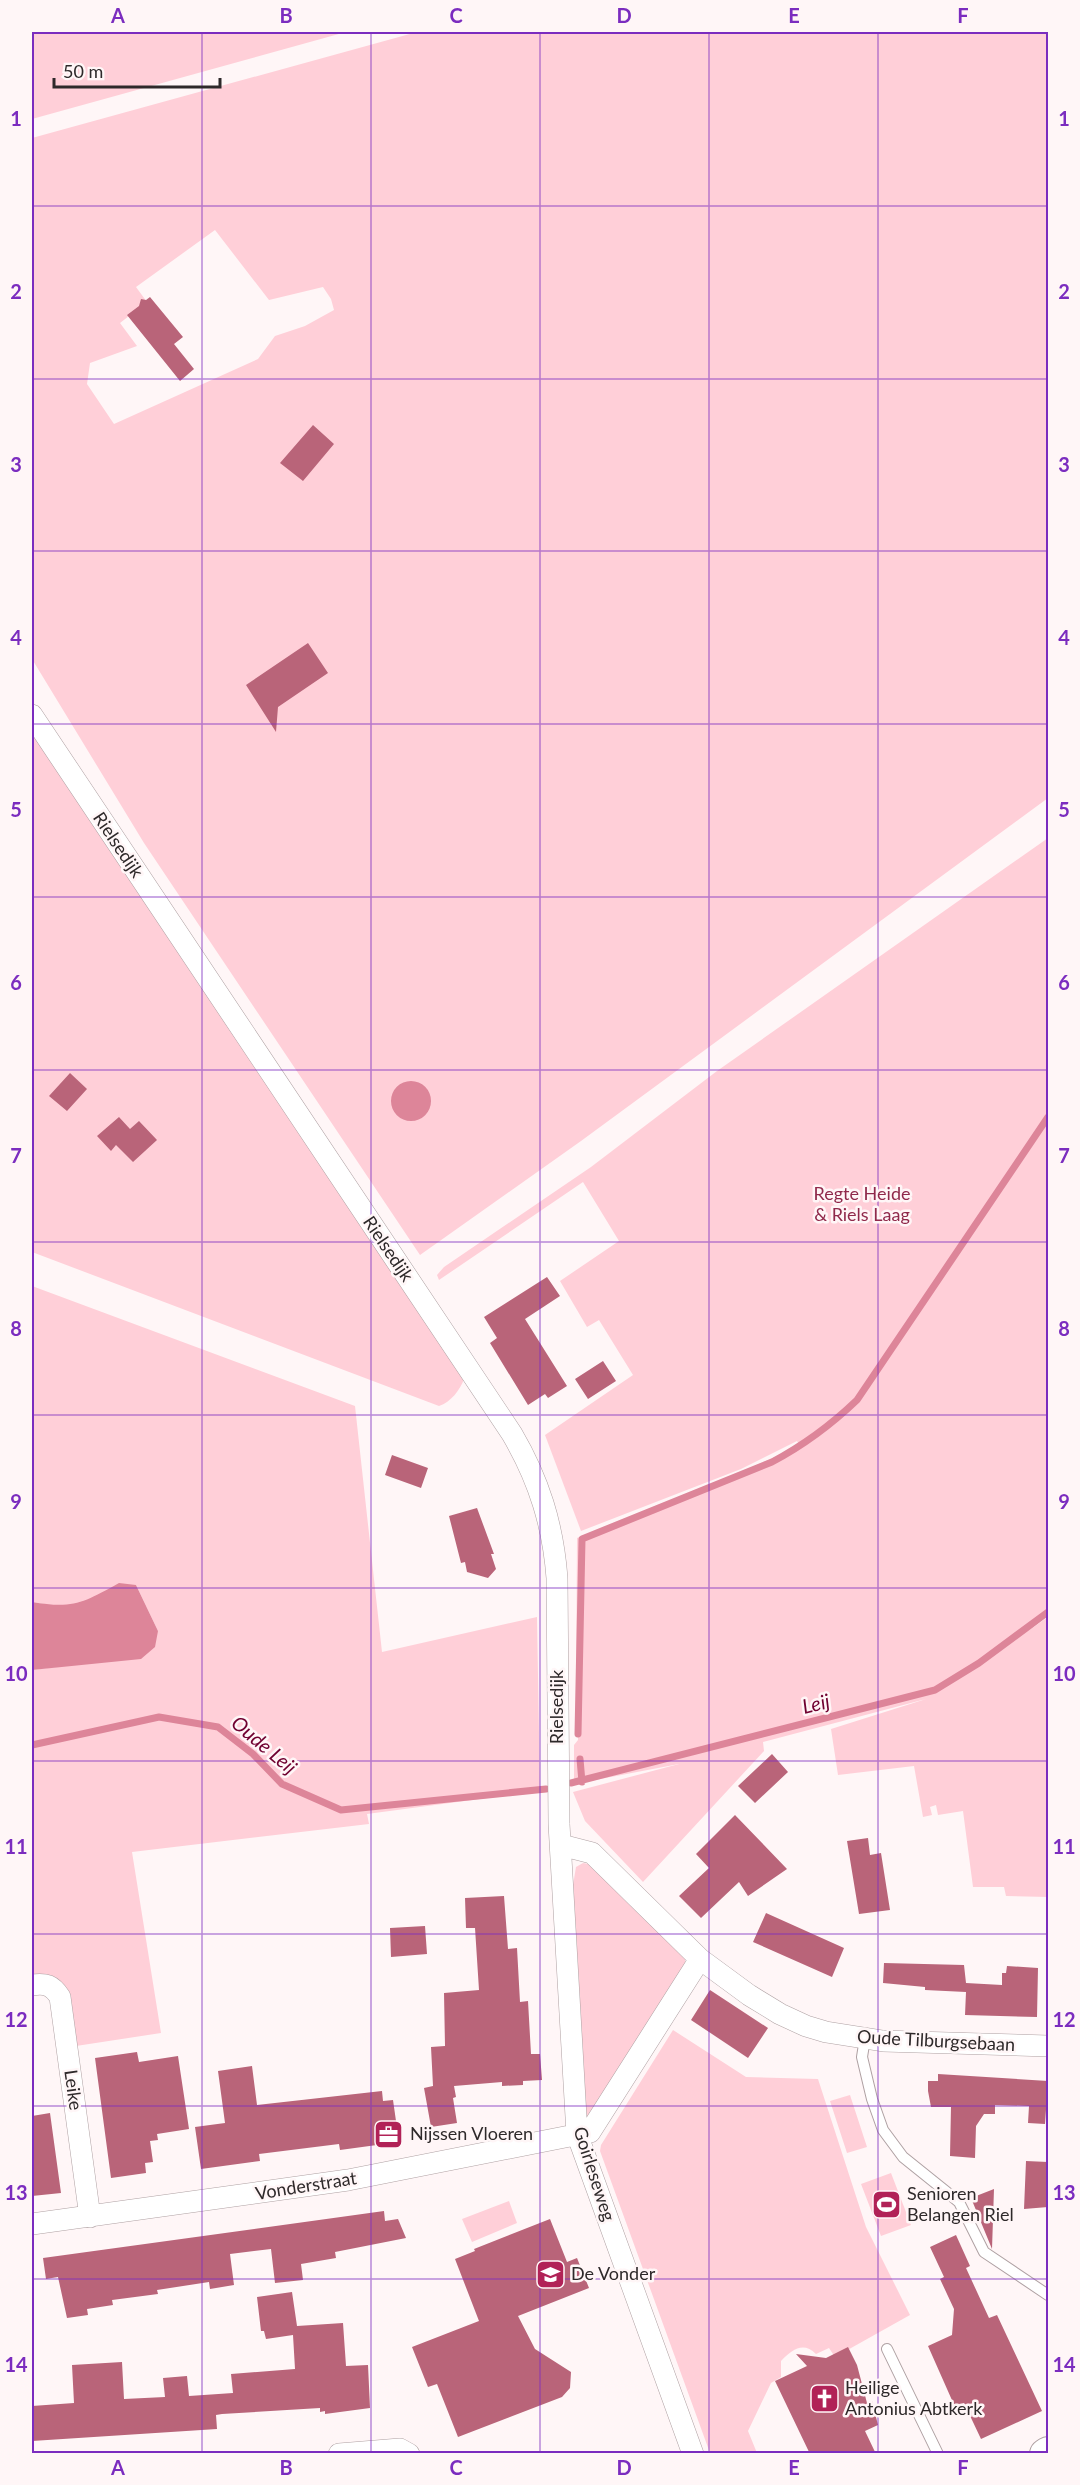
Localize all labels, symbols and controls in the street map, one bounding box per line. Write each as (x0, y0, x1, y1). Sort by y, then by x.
text: A (110, 3, 125, 27)
text: B (279, 3, 293, 27)
text: C (449, 3, 463, 27)
text: D (616, 3, 632, 27)
text: E (788, 3, 800, 27)
text: F (957, 3, 969, 27)
scale bar (54, 51, 220, 89)
text: 50 m (63, 60, 103, 82)
text: 1 (10, 106, 22, 130)
text: 1 (1058, 106, 1070, 130)
text: 2 (10, 279, 22, 303)
text: 2 (1058, 279, 1070, 303)
text: 3 (10, 452, 22, 476)
text: 3 (1058, 452, 1070, 476)
text: 4 (10, 625, 22, 649)
text: 4 (1058, 625, 1070, 649)
text: 5 (10, 797, 22, 821)
text: 5 (1058, 797, 1070, 821)
street label: Rielsedijk (89, 807, 149, 882)
text: 6 (10, 970, 22, 994)
text: 6 (1058, 970, 1070, 994)
text: 7 (10, 1143, 22, 1167)
text: 7 (1058, 1143, 1070, 1167)
park label: Regte Heide & Riels Laag (814, 1182, 910, 1225)
street label: Rielsedijk (359, 1211, 419, 1286)
text: 8 (10, 1316, 22, 1340)
text: 8 (1058, 1316, 1070, 1340)
text: 9 (10, 1489, 22, 1513)
text: 9 (1058, 1489, 1070, 1513)
text: 10 (4, 1661, 28, 1685)
text: 10 (1052, 1661, 1076, 1685)
street label: Rielsedijk (545, 1669, 567, 1744)
water label: Leij (800, 1688, 832, 1718)
water label: Oude Leij (227, 1710, 302, 1779)
text: 11 (4, 1834, 28, 1858)
text: 11 (1052, 1834, 1076, 1858)
text: 12 (4, 2007, 28, 2031)
text: 12 (1052, 2007, 1076, 2031)
street label: Oude Tilburgsebaan (856, 2025, 1016, 2055)
street label: Leike (60, 2068, 88, 2111)
office icon: Nijssen Vloeren (373, 2118, 405, 2150)
place label: Nijssen Vloeren (410, 2122, 533, 2144)
street label: Goirleseweg (569, 2124, 621, 2224)
street label: Vonderstraat (254, 2166, 358, 2204)
text: 13 (4, 2180, 28, 2204)
text: 13 (1052, 2180, 1076, 2204)
place label: Senioren Belangen Riel (907, 2182, 1014, 2225)
sports icon: Senioren Belangen Riel (870, 2188, 902, 2220)
school or university icon: De Vonder (534, 2258, 566, 2290)
place label: De Vonder (571, 2262, 656, 2284)
text: 14 (4, 2352, 28, 2376)
text: 14 (1052, 2352, 1076, 2376)
place label: Heilige Antonius Abtkerk (845, 2376, 983, 2419)
church icon: Heilige Antonius Abtkerk (808, 2382, 840, 2414)
text: A (110, 2455, 125, 2479)
text: B (279, 2455, 293, 2479)
text: C (449, 2455, 463, 2479)
text: D (616, 2455, 632, 2479)
text: E (788, 2455, 800, 2479)
text: F (957, 2455, 969, 2479)

